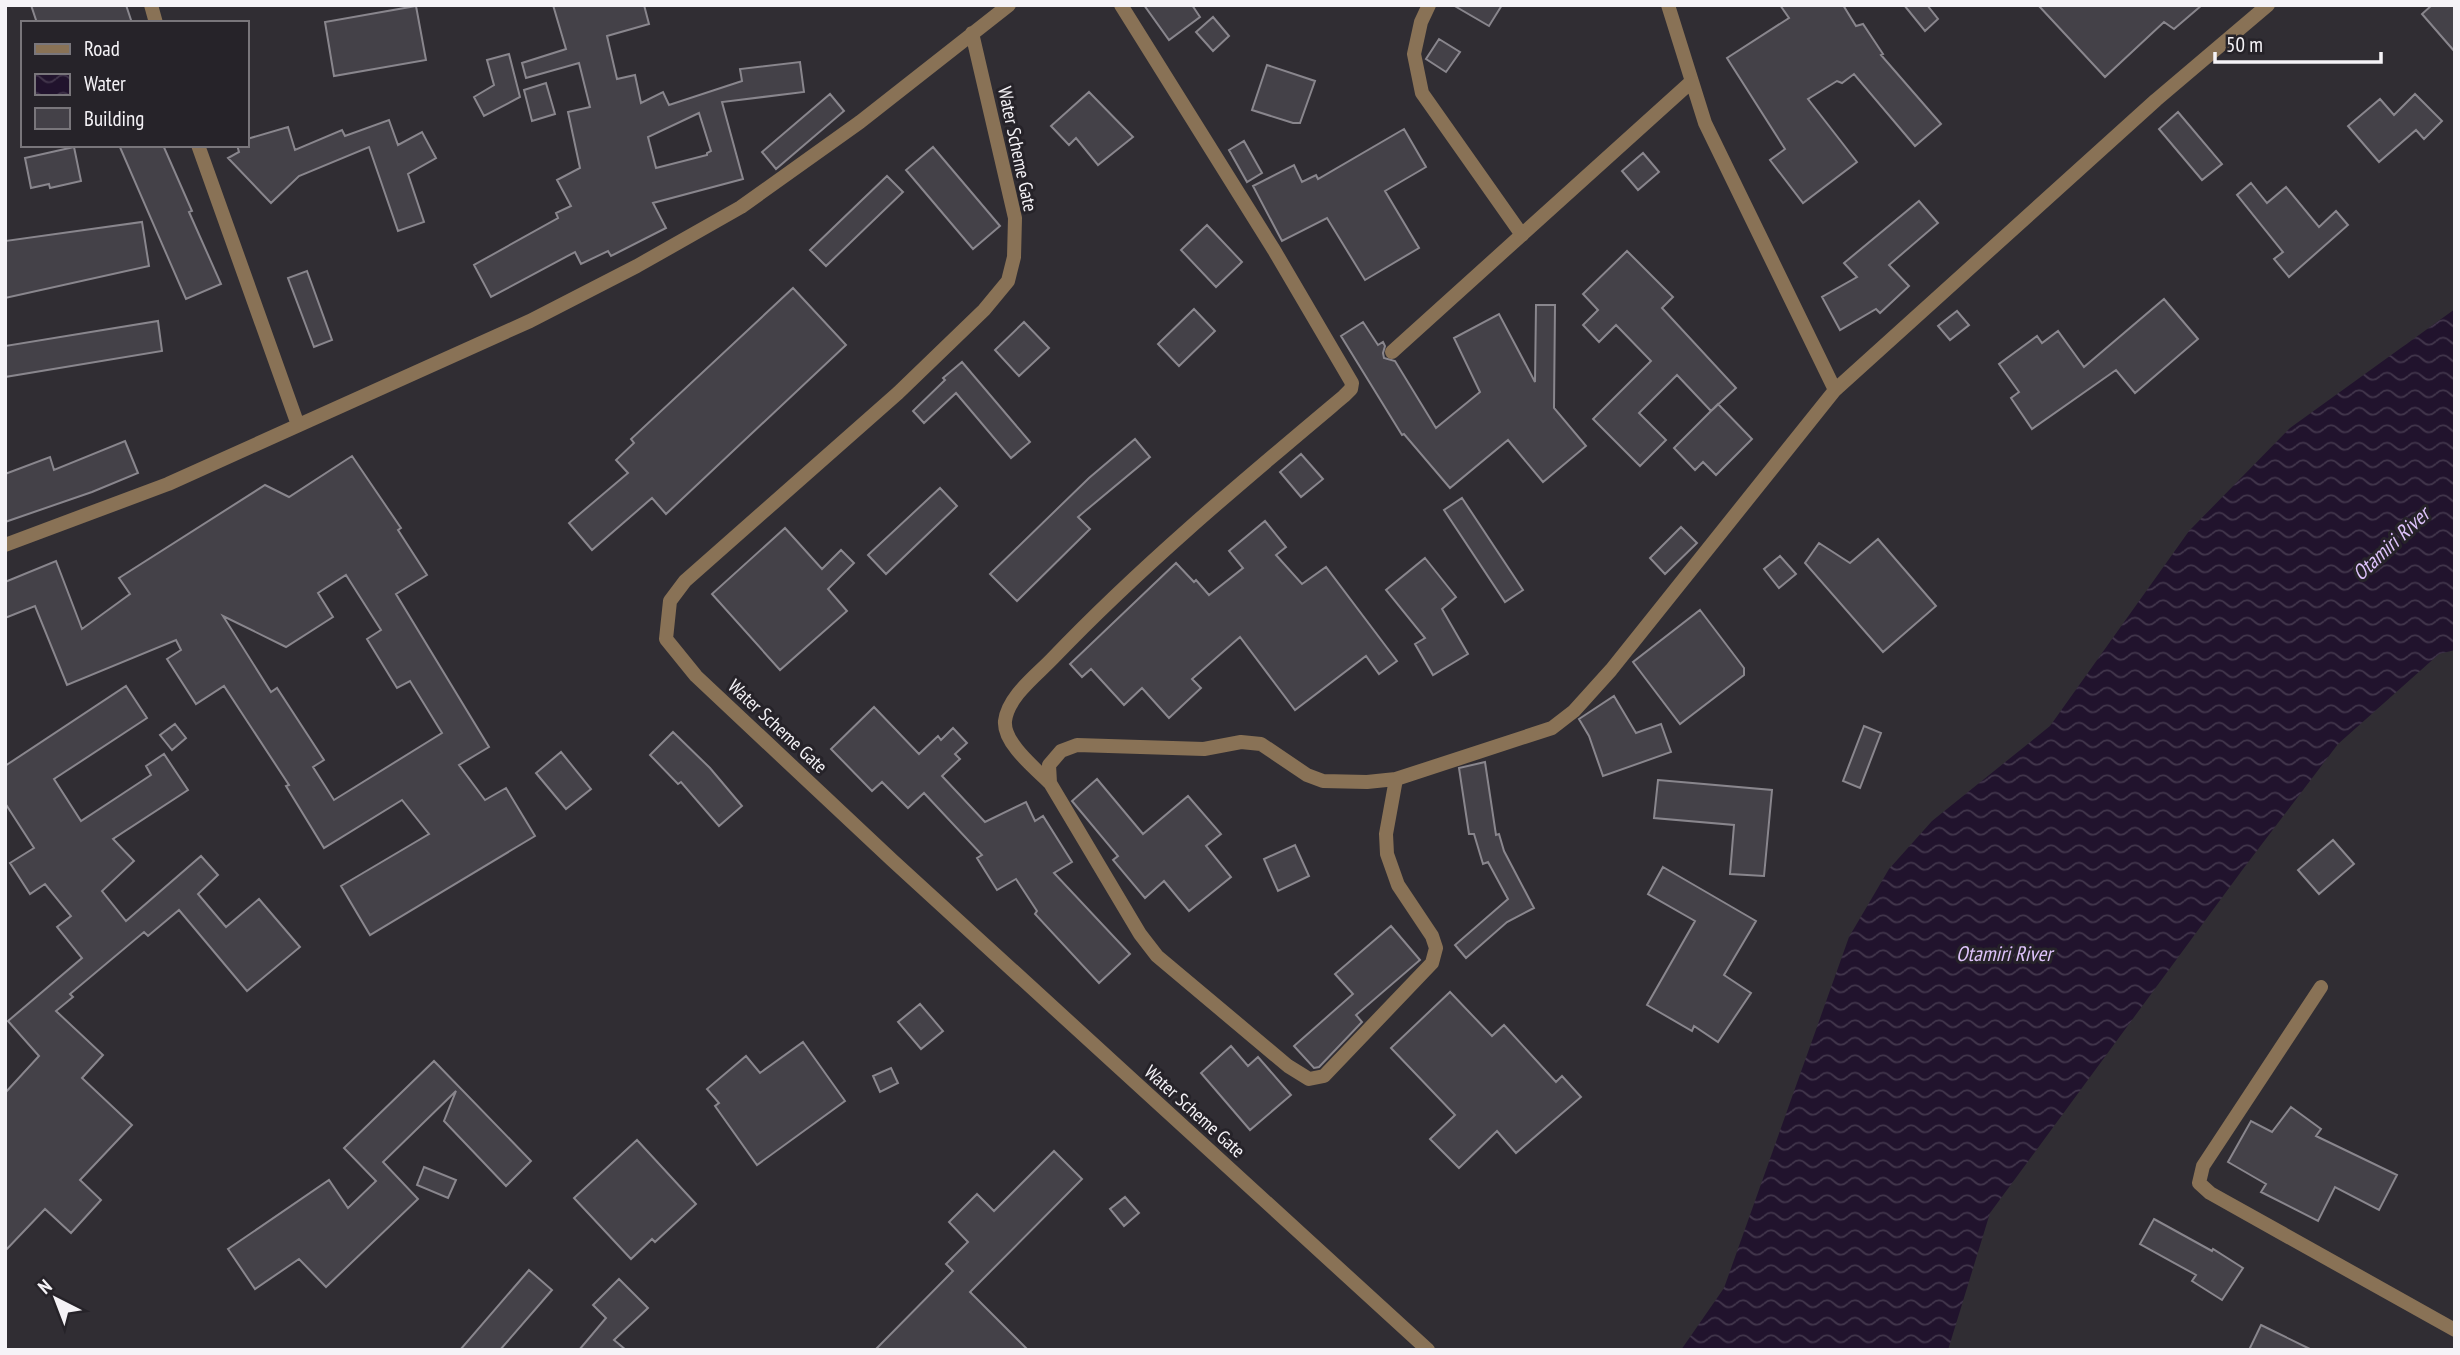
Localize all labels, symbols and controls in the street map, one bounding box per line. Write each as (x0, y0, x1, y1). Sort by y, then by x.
legend (21, 21, 248, 147)
scale bar (2215, 21, 2381, 65)
text: 50 m (2226, 31, 2263, 58)
text: Road (84, 35, 120, 62)
text: Water (84, 70, 126, 97)
street label: Water Scheme Gate (993, 84, 1043, 214)
text: Building (84, 105, 144, 132)
water label: Otamiri River (2346, 499, 2437, 586)
street label: Water Scheme Gate (723, 674, 833, 778)
water label: Otamiri River (1956, 940, 2055, 967)
street label: Water Scheme Gate (1140, 1060, 1250, 1163)
north arrow (21, 1264, 91, 1334)
text: N (33, 1274, 56, 1299)

